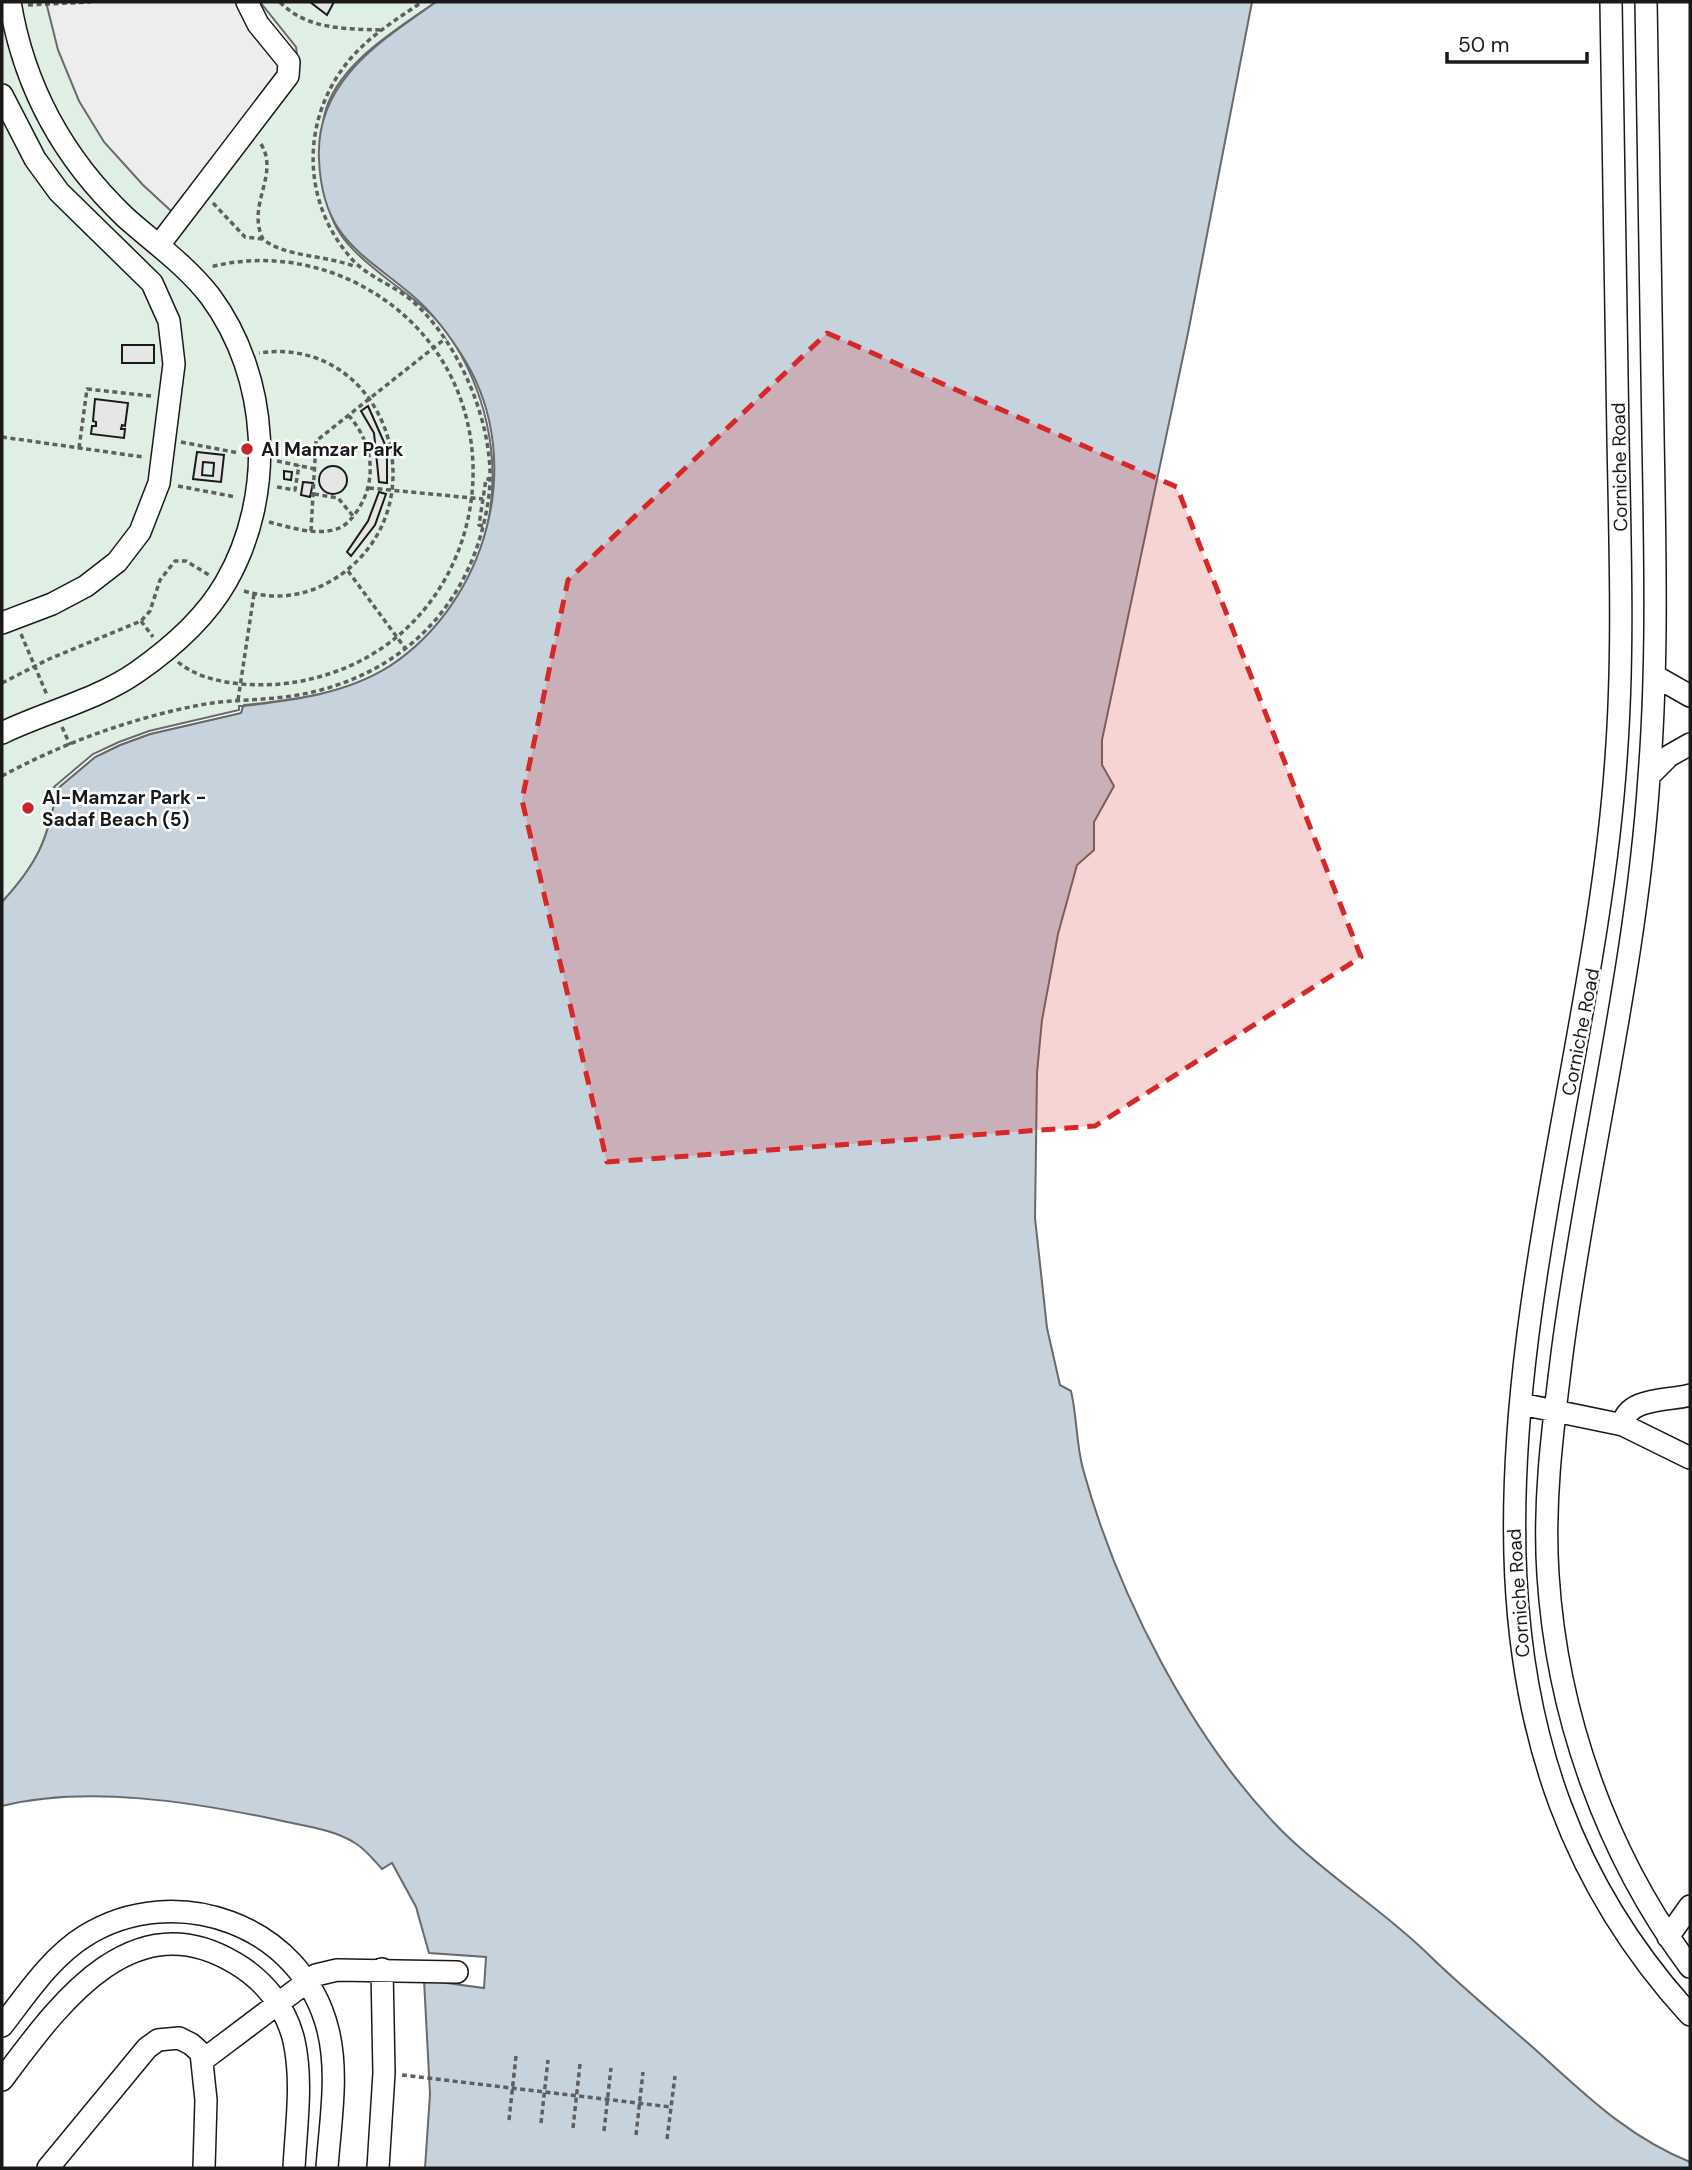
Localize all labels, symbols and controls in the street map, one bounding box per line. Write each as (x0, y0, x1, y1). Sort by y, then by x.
scale bar (1447, 21, 1587, 65)
text: 50 m (1458, 31, 1509, 59)
street label: Corniche Road (1606, 402, 1633, 532)
place label: Al Mamzar Park (261, 437, 403, 462)
marker: Al Mamzar Park (239, 441, 255, 457)
place label: Al-Mamzar Park - Sadaf Beach (5) (42, 785, 206, 832)
marker: Al-Mamzar Park - Sadaf Beach (5) (20, 800, 36, 816)
street label: Corniche Road (1556, 966, 1605, 1098)
street label: Corniche Road (1502, 1528, 1535, 1658)

